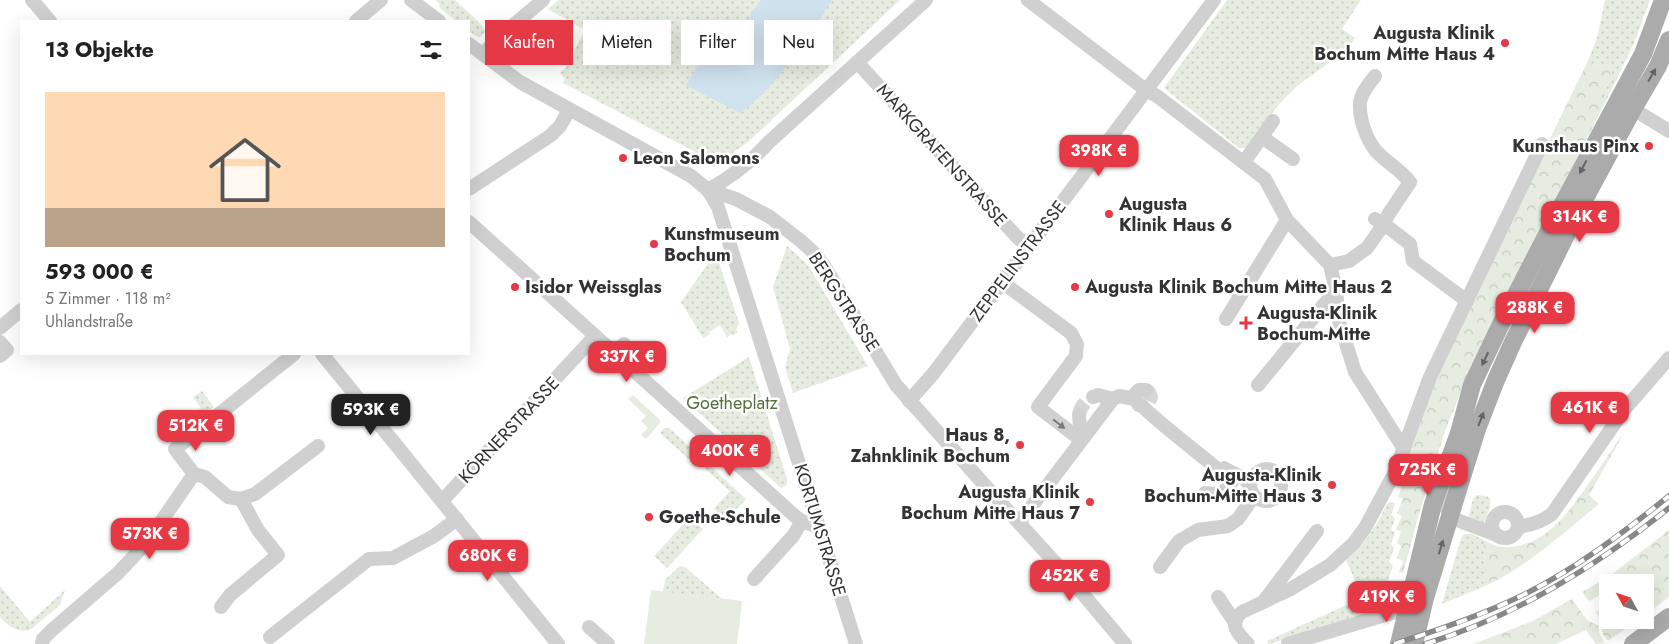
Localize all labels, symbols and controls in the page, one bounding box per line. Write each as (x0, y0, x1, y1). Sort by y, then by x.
chip: Kaufen (485, 20, 573, 65)
chip: Mieten (583, 20, 671, 65)
chip: Filter (681, 20, 754, 65)
chip: Neu (764, 20, 833, 65)
place label: Augusta Klinik Bochum Mitte Haus 4 (1314, 20, 1496, 67)
text: 13 Objekte (45, 35, 154, 65)
icon: filters (417, 36, 445, 64)
marker: Augusta Klinik Bochum Mitte Haus 4 (1499, 37, 1511, 49)
one-way arrow (1648, 69, 1657, 82)
street label: MARKGRAFENSTRASSE (871, 78, 1013, 232)
icon: home (200, 125, 290, 215)
place label: Kunsthaus Pinx (1512, 133, 1639, 159)
pin: 398K € (1058, 134, 1140, 177)
text: 398K € (1070, 139, 1128, 162)
marker: Kunsthaus Pinx (1643, 140, 1655, 152)
place label: Leon Salomons (633, 145, 760, 171)
marker: Leon Salomons (617, 152, 629, 164)
one-way arrow (1579, 160, 1587, 175)
place label: Augusta Klinik Haus 6 (1118, 191, 1232, 238)
street label: ZEPPELINSTRASSE (964, 195, 1072, 327)
pin: 314K € (1539, 200, 1621, 243)
text: 314K € (1552, 205, 1608, 228)
marker: Augusta Klinik Haus 6 (1103, 208, 1115, 220)
place label: Kunstmuseum Bochum (664, 221, 779, 268)
marker: Kunstmuseum Bochum (648, 238, 660, 250)
street label: BERGSTRASSE (802, 247, 886, 357)
text: 593 000 € (45, 257, 154, 287)
place label: Isidor Weissglas (525, 274, 662, 300)
place label: Augusta Klinik Bochum Mitte Haus 2 (1084, 274, 1392, 300)
marker: Isidor Weissglas (509, 281, 521, 293)
marker: Augusta Klinik Bochum Mitte Haus 2 (1069, 281, 1081, 293)
text: 5 Zimmer · 118 m² (45, 287, 171, 310)
pin: 288K € (1494, 292, 1576, 334)
text: 288K € (1506, 296, 1564, 319)
place label: Augusta-Klinik Bochum-Mitte (1256, 300, 1378, 347)
text: Uhlandstraße (45, 310, 133, 333)
marker: Augusta-Klinik Bochum-Mitte (1239, 316, 1253, 330)
pin: 337K € (586, 340, 668, 383)
text: 337K € (599, 345, 655, 368)
one-way arrow (1480, 352, 1488, 366)
street label: KÖRNERSTRASSE (453, 371, 565, 489)
park label: Goetheplatz (686, 390, 779, 416)
pin: 461K € (1549, 392, 1631, 434)
pin: 593K € (330, 394, 412, 436)
text: 461K € (1562, 396, 1618, 419)
text: 593K € (342, 398, 400, 421)
pin: 512K € (155, 410, 237, 452)
one-way arrow (1477, 411, 1485, 426)
text: 512K € (168, 414, 224, 437)
one-way arrow (1053, 418, 1066, 429)
place label: Haus 8, Zahnklinik Bochum (850, 422, 1010, 469)
pin: 400K € (689, 434, 771, 477)
text: 400K € (701, 439, 759, 462)
marker: Haus 8, Zahnklinik Bochum (1014, 439, 1026, 451)
pin: 725K € (1387, 454, 1469, 496)
text: 725K € (1400, 458, 1456, 481)
street label: KORTUMSTRASSE (787, 460, 853, 600)
place label: Augusta-Klinik Bochum-Mitte Haus 3 (1144, 462, 1323, 509)
place label: Augusta Klinik Bochum Mitte Haus 7 (901, 479, 1081, 526)
marker: Augusta-Klinik Bochum-Mitte Haus 3 (1326, 479, 1338, 491)
marker: Augusta Klinik Bochum Mitte Haus 7 (1084, 496, 1096, 508)
place label: Goethe-Schule (659, 504, 781, 530)
marker: Goethe-Schule (643, 511, 655, 523)
pin: 573K € (109, 518, 191, 560)
text: 573K € (122, 522, 178, 545)
one-way arrow (1438, 539, 1446, 554)
pin: 680K € (447, 540, 529, 582)
text: 680K € (459, 544, 517, 567)
pin: 452K € (1029, 560, 1111, 602)
text: 452K € (1041, 564, 1099, 587)
north arrow (1599, 574, 1654, 629)
map controls (1599, 574, 1654, 629)
pin: 419K € (1346, 580, 1428, 623)
text: 419K € (1359, 585, 1415, 608)

